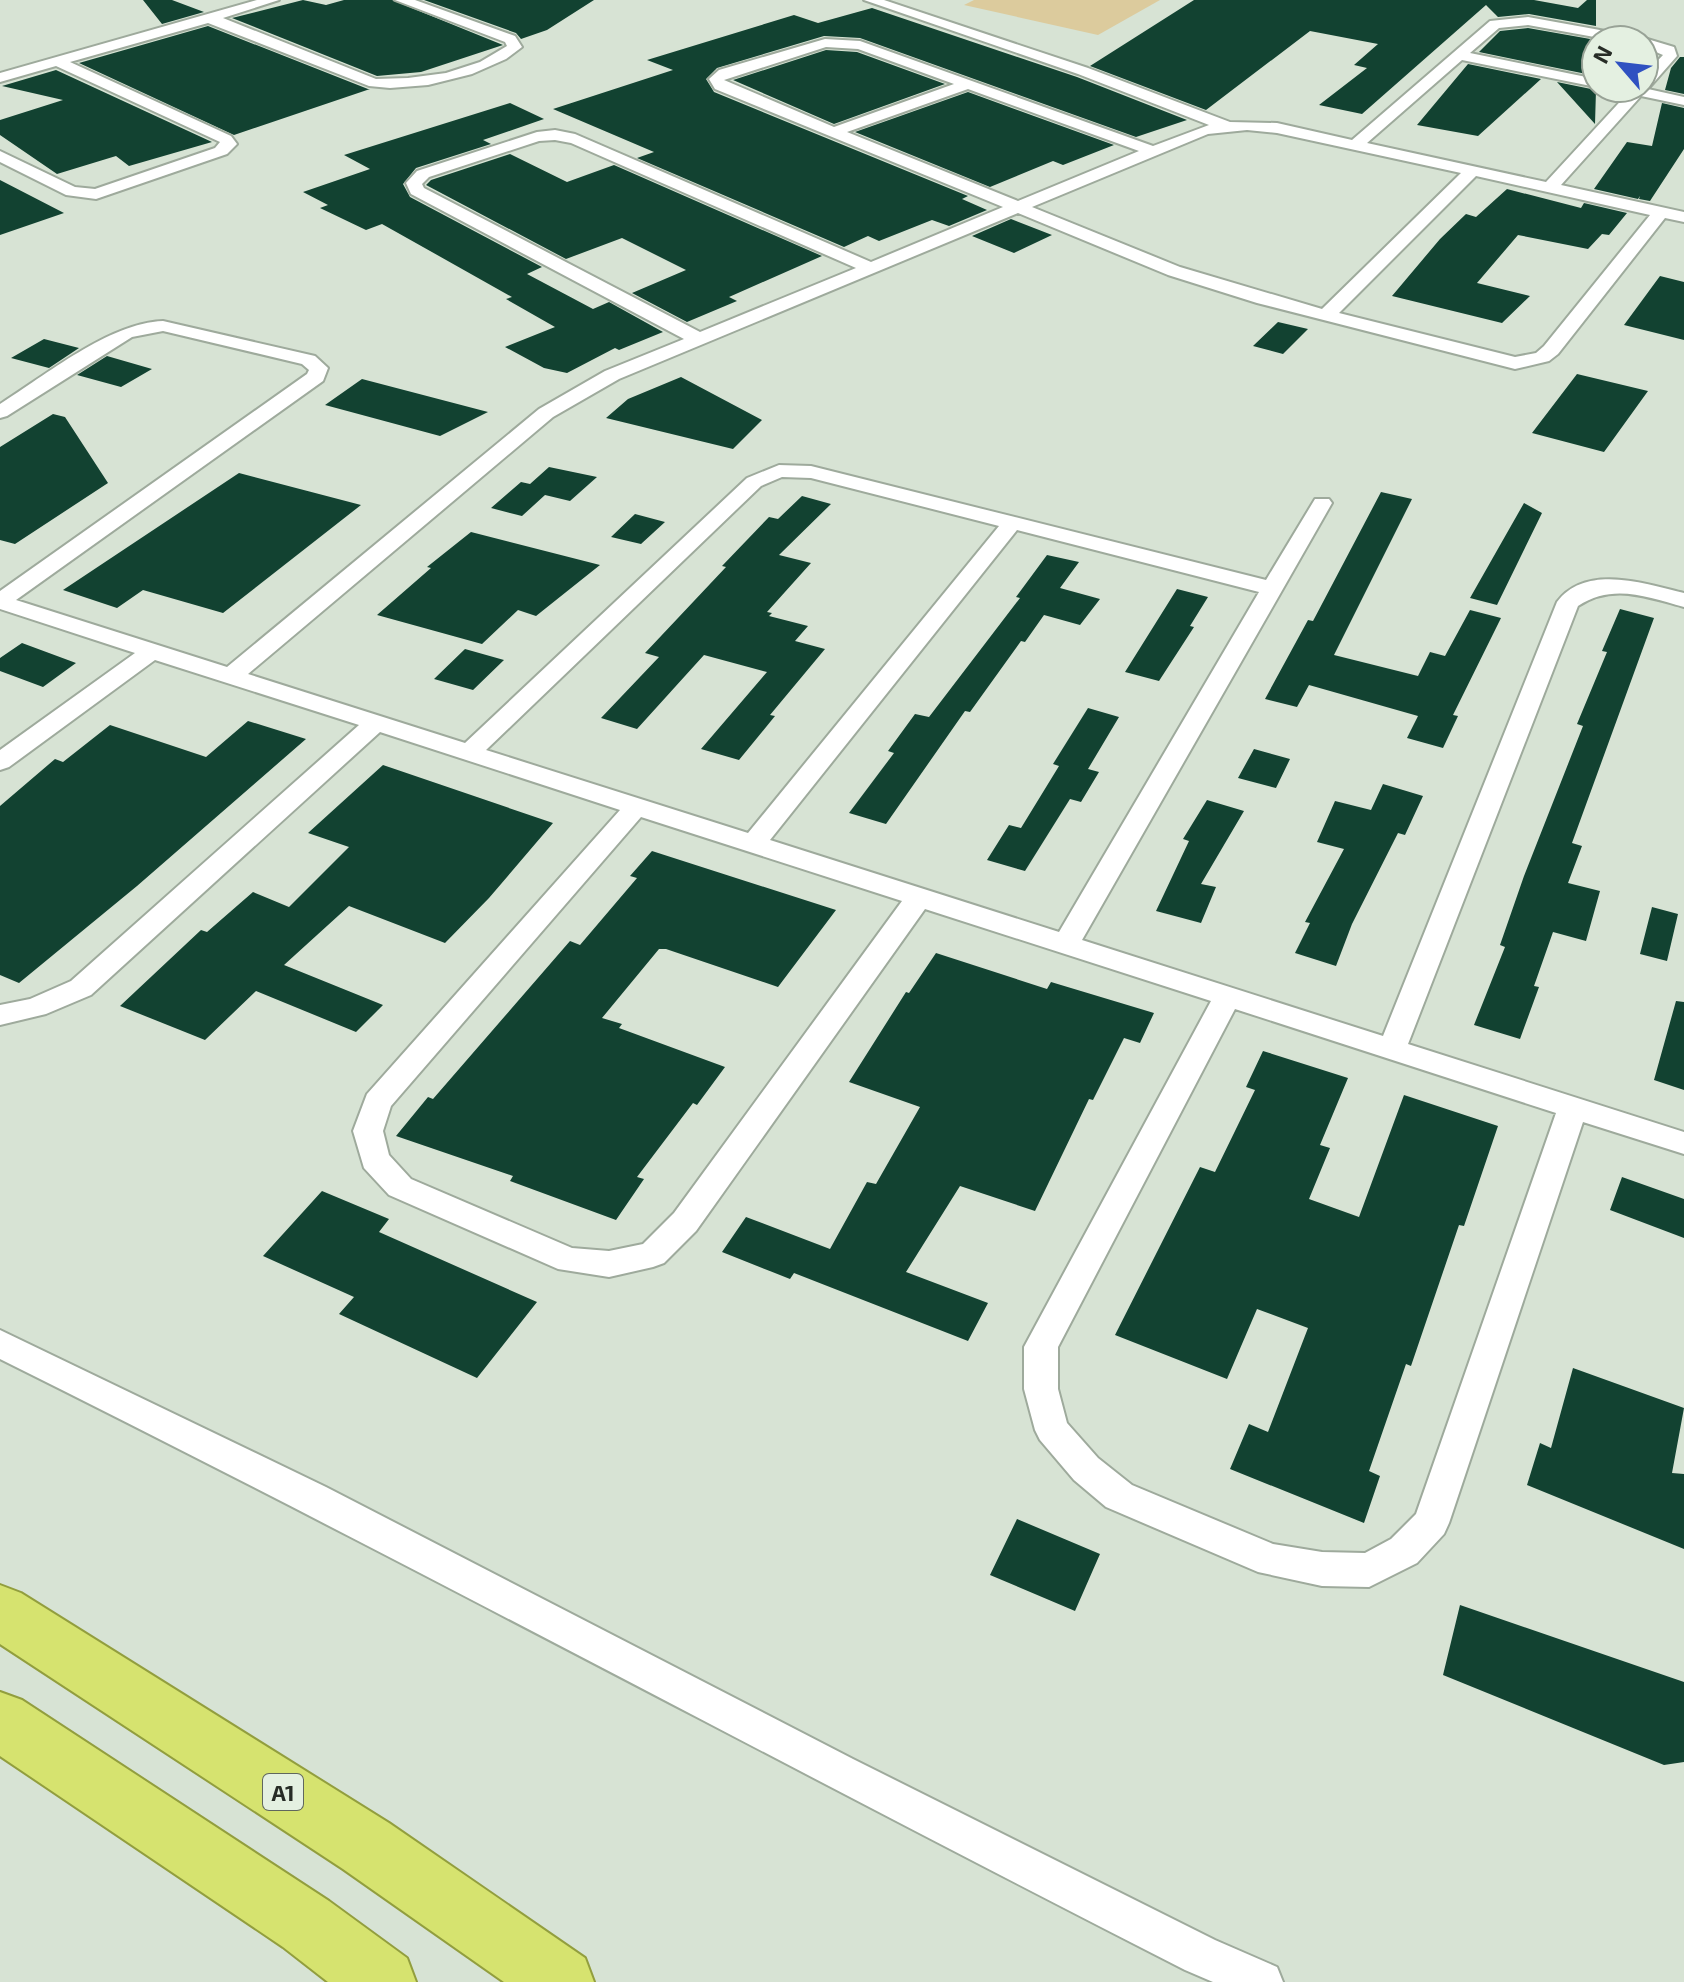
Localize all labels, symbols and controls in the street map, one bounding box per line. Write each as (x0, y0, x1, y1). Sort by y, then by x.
north arrow (1580, 24, 1660, 104)
text: N (1586, 41, 1617, 67)
road number: A1 (263, 1774, 303, 1810)

